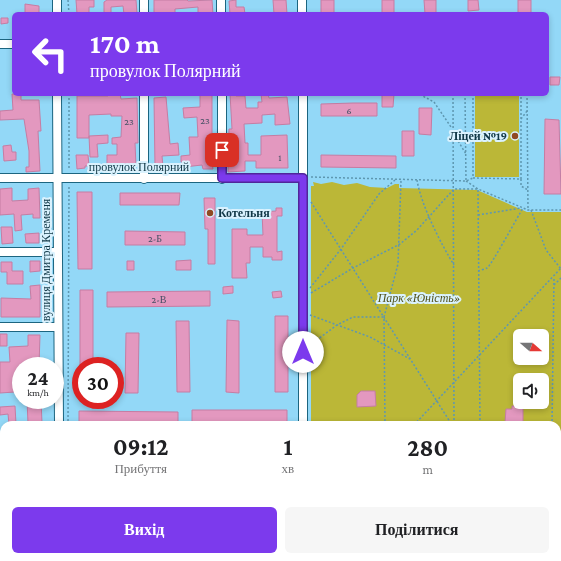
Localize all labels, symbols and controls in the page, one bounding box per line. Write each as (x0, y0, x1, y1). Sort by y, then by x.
icon: left (24, 28, 76, 80)
text: 170 m (90, 28, 160, 59)
text: провулок Полярний (90, 61, 241, 81)
house number: 6 (346, 105, 352, 116)
house number: 23 (200, 115, 210, 126)
house number: 23 (124, 116, 134, 127)
place label: Ліцей №19 (449, 129, 507, 143)
marker: Ліцей №19 (510, 131, 520, 141)
pin (205, 133, 239, 167)
icon: arrive (211, 139, 233, 161)
house number: 1 (278, 152, 282, 163)
street label: провулок Полярний (89, 160, 190, 174)
street label: вулиця Дмитра Кременя (39, 198, 53, 321)
place label: Котельня (218, 206, 270, 220)
marker: Котельня (205, 208, 215, 218)
house number: 2-Б (148, 233, 162, 244)
park label: Парк «Юність» (377, 291, 460, 305)
house number: 2-В (151, 294, 167, 305)
north arrow (513, 329, 549, 365)
map controls (513, 329, 549, 409)
position arrow (282, 331, 324, 373)
speed limit sign: 30 (72, 357, 124, 409)
text: 24 (28, 367, 48, 389)
button: sound (513, 373, 549, 409)
text: km/h (27, 387, 49, 398)
text: 09:12 (113, 433, 169, 460)
text: 1 (283, 433, 292, 460)
text: 280 (407, 434, 448, 461)
text: Прибуття (114, 461, 167, 476)
text: хв (282, 461, 294, 476)
text: m (422, 462, 433, 477)
button: Вихід (12, 507, 277, 553)
button: Поділитися (285, 507, 549, 553)

